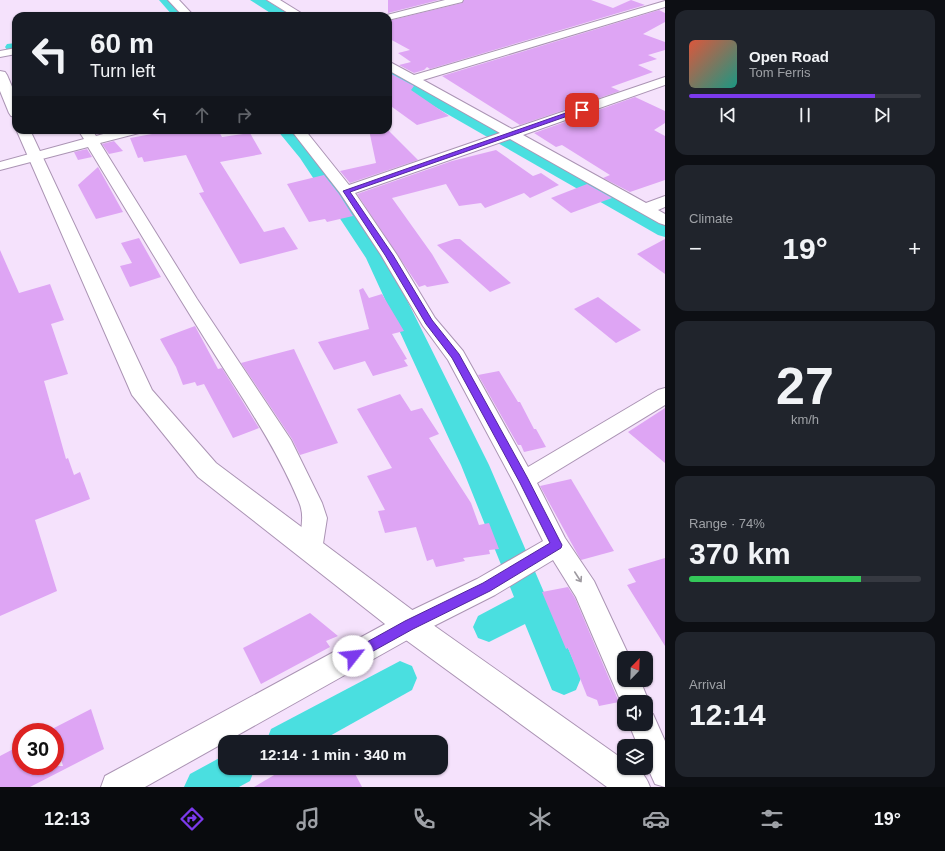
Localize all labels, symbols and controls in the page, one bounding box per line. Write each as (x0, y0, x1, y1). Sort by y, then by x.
icon: left (24, 28, 76, 80)
text: 60 m (90, 28, 154, 59)
text: Open Road (749, 48, 829, 65)
text: Turn left (90, 61, 155, 81)
text: Tom Ferris (749, 65, 810, 80)
pin (565, 93, 599, 127)
icon: arrive (571, 99, 593, 121)
icon: left (149, 104, 171, 126)
icon: ahead (191, 104, 213, 126)
icon: right (233, 104, 255, 126)
icon: previous (717, 104, 739, 126)
icon: pause (794, 104, 816, 126)
icon: next (871, 104, 893, 126)
text: Climate (689, 211, 733, 226)
text: 19° (782, 232, 828, 265)
text: − (689, 236, 702, 261)
text: + (908, 236, 921, 261)
text: 27 (776, 357, 834, 415)
text: km/h (791, 412, 819, 427)
text: Range · 74% (689, 516, 765, 531)
text: 370 km (689, 537, 791, 570)
one-way arrow (574, 571, 582, 582)
position arrow (332, 635, 374, 677)
north arrow (617, 651, 653, 687)
map controls (617, 651, 653, 775)
text: Arrival (689, 677, 726, 692)
button: sound (617, 695, 653, 731)
text: 12:14 (689, 698, 766, 731)
speed limit sign: 30 (12, 723, 64, 775)
button: layers (617, 739, 653, 775)
text: 12:14 · 1 min · 340 m (260, 746, 406, 763)
icon: directions (178, 805, 206, 833)
icon: music (294, 805, 322, 833)
icon: phone (410, 805, 438, 833)
icon: climate (526, 805, 554, 833)
icon: car (642, 805, 670, 833)
icon: filters (758, 805, 786, 833)
text: 12:13 (44, 809, 90, 829)
text: 19° (874, 809, 901, 829)

